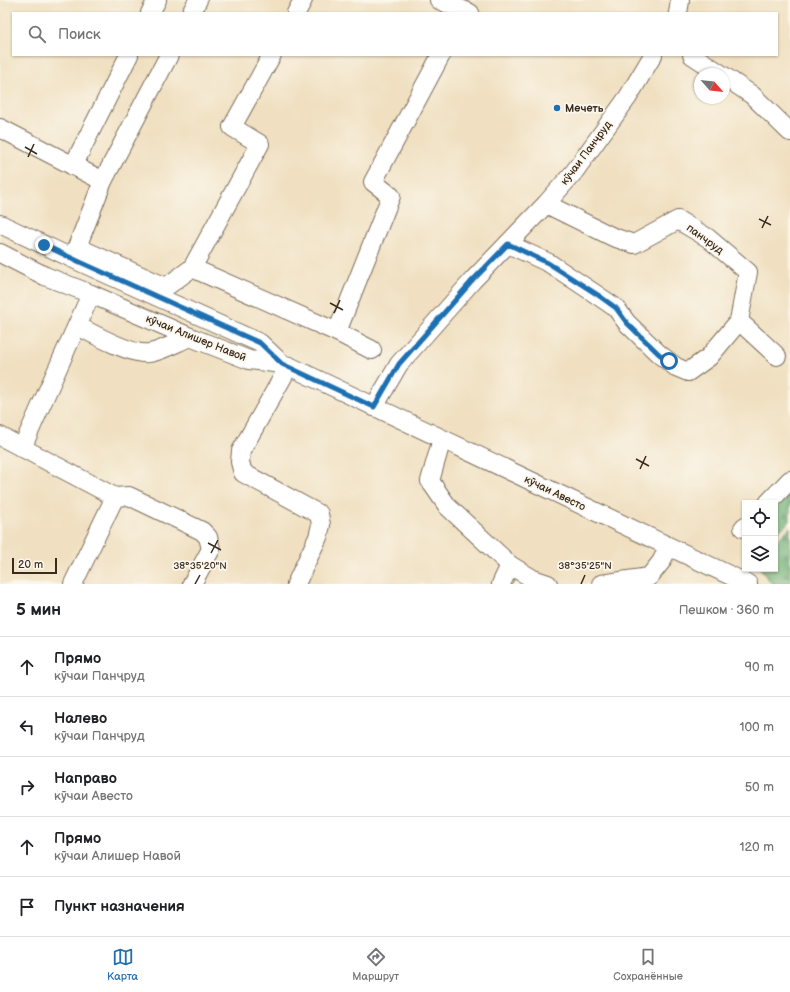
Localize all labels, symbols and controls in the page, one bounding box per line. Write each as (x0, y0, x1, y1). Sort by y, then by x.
search box (12, 12, 778, 56)
icon: search (26, 23, 48, 45)
text: Поиск (58, 25, 101, 44)
north arrow (694, 68, 730, 104)
place label: Мечеть (565, 102, 604, 115)
marker: Мечеть (552, 103, 562, 113)
street label: кӯчаи Панҷруд (558, 118, 614, 188)
street label: панчруд (684, 221, 726, 257)
route end (35, 236, 53, 254)
street label: кӯчаи Алишер Навоӣ (144, 312, 248, 364)
route start (660, 352, 678, 370)
street label: кӯчаи Авесто (522, 473, 588, 514)
map controls (742, 500, 778, 572)
button: locate (742, 500, 778, 536)
button: layers (742, 536, 778, 572)
scale bar (12, 556, 57, 575)
text: 20 m (18, 558, 43, 571)
text: 38°35'20"N (173, 560, 227, 572)
text: 38°35'25"N (558, 560, 612, 572)
text: 5 мин (16, 600, 61, 620)
text: Пешком · 360 m (679, 602, 774, 618)
text: Прямо (54, 649, 101, 668)
icon: ahead (16, 656, 38, 678)
text: 90 m (745, 659, 774, 675)
text: кӯчаи Панҷруд (54, 668, 145, 684)
text: Налево (54, 709, 107, 728)
icon: left (16, 716, 38, 738)
text: 100 m (739, 719, 774, 735)
text: кӯчаи Панҷруд (54, 728, 145, 744)
text: Направо (54, 769, 117, 788)
icon: right (16, 776, 38, 798)
text: 50 m (745, 779, 774, 795)
text: кӯчаи Авесто (54, 788, 133, 804)
text: Прямо (54, 829, 101, 848)
icon: ahead (16, 836, 38, 858)
text: 120 m (739, 839, 774, 855)
text: кӯчаи Алишер Навоӣ (54, 848, 181, 864)
icon: arrive (16, 896, 38, 918)
text: Пункт назначения (54, 897, 185, 916)
tab: Карта (107, 946, 138, 983)
tab: Маршрут (352, 946, 399, 983)
tab: Сохранённые (613, 946, 683, 983)

